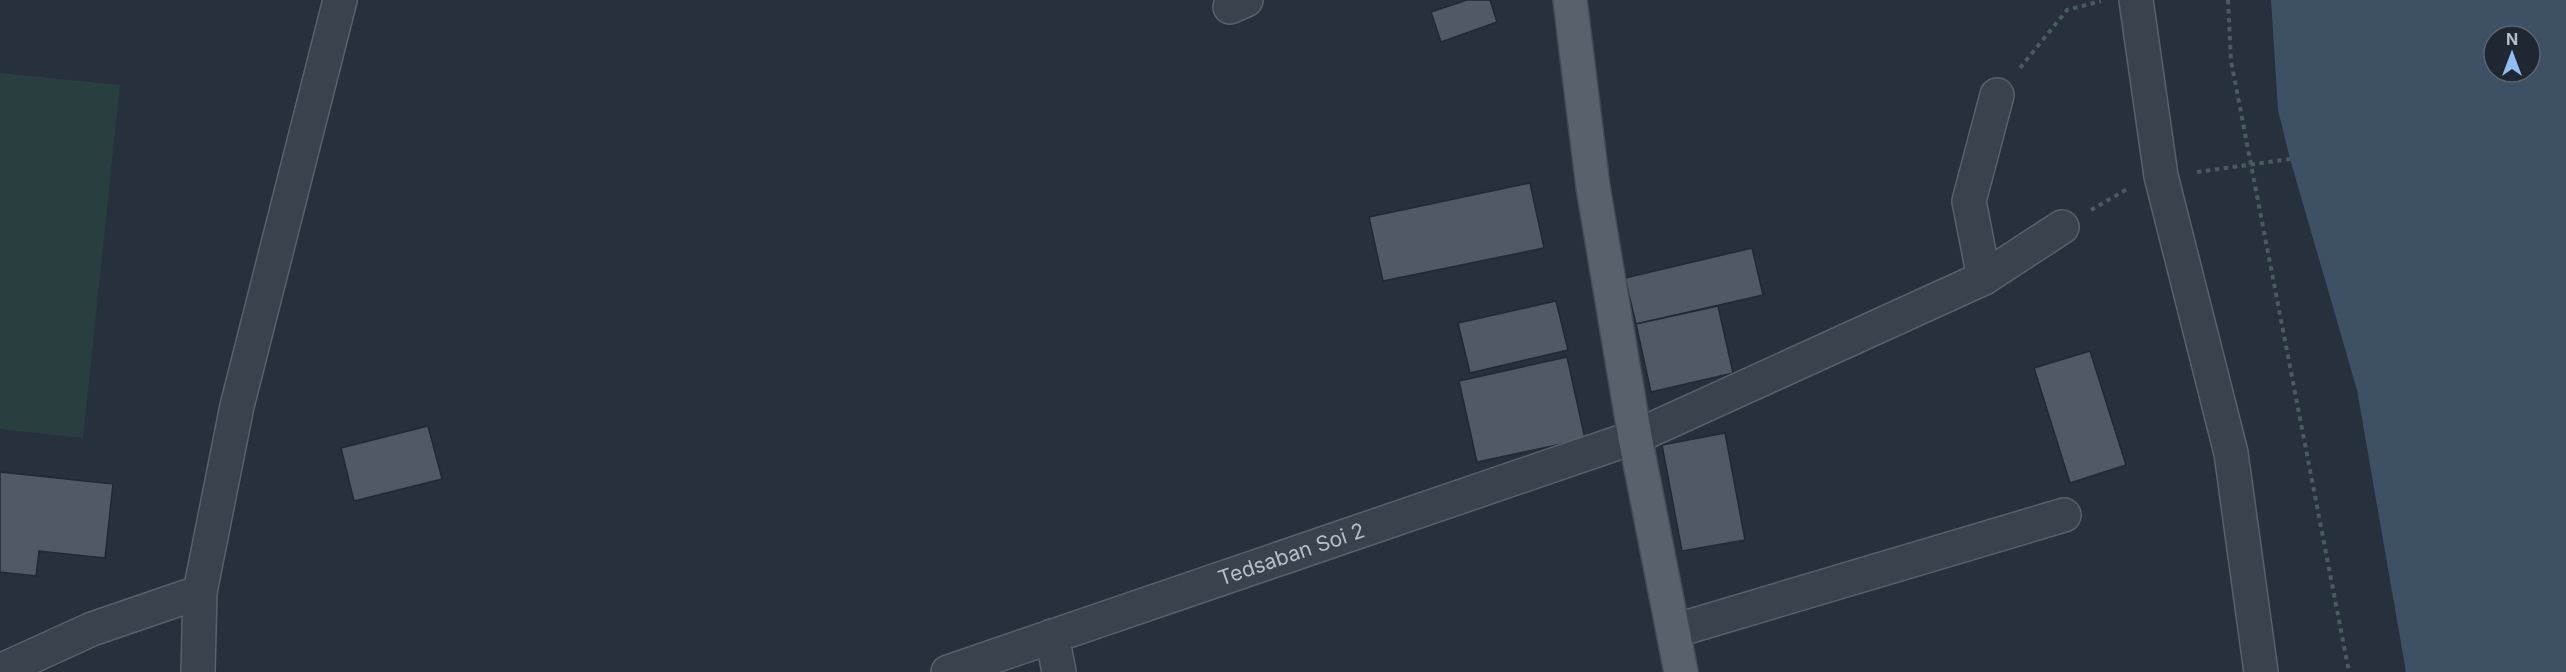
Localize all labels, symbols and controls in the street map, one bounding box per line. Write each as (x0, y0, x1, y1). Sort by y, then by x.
north arrow (2482, 24, 2542, 84)
text: N (2506, 29, 2518, 49)
street label: Tedsaban Soi 2 (1215, 517, 1368, 591)

